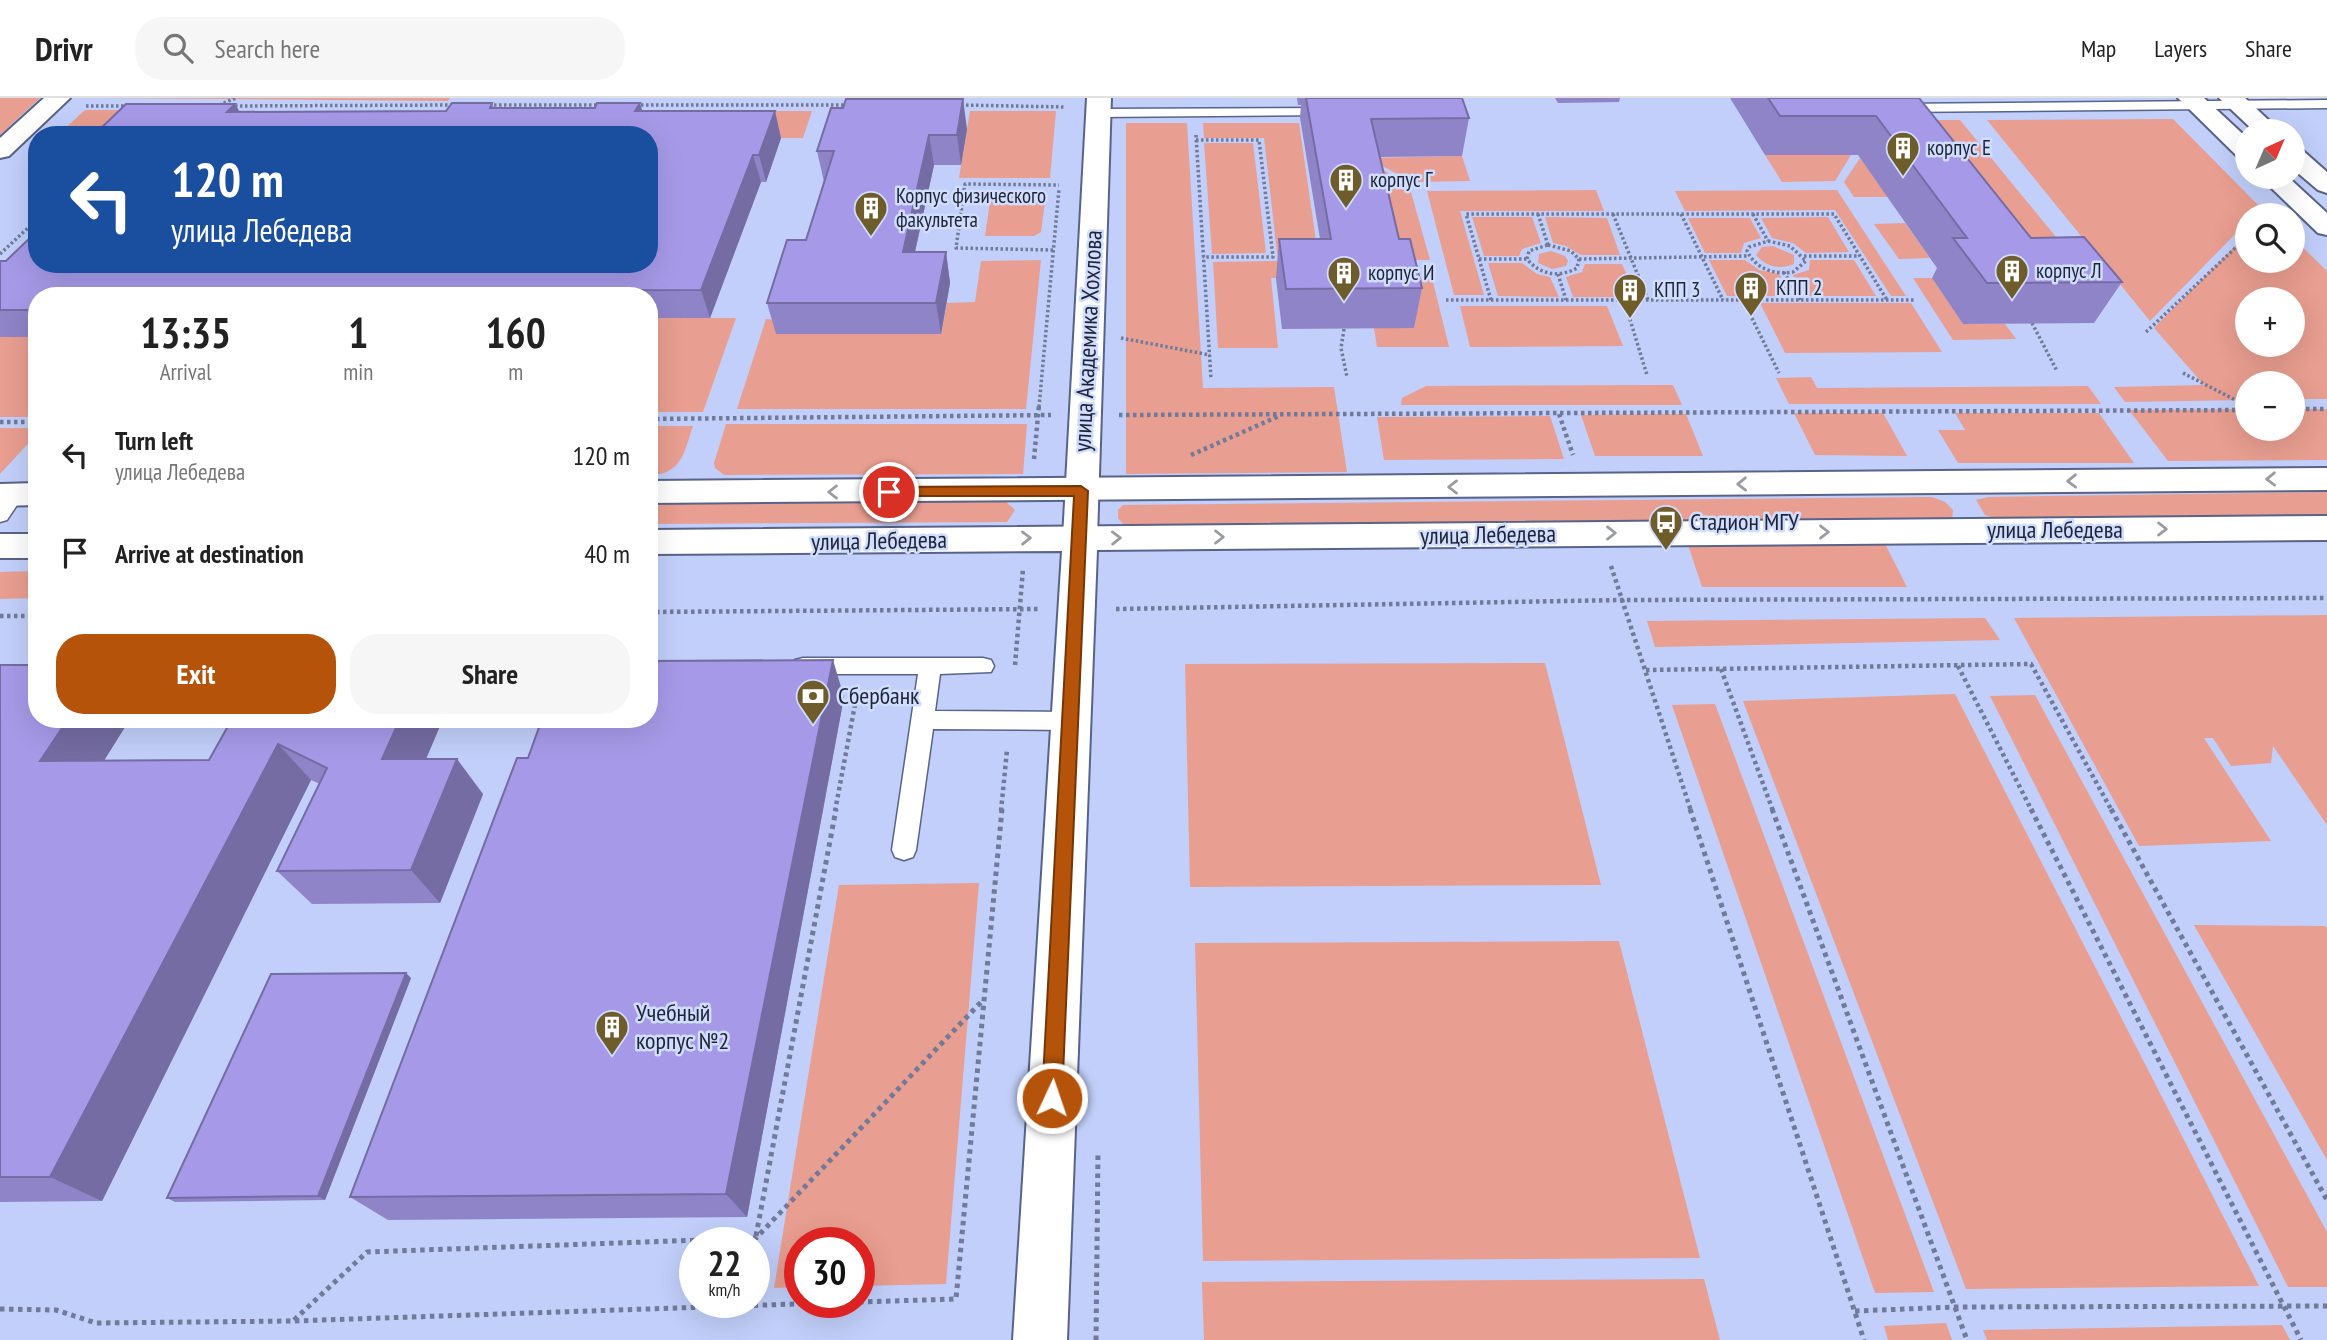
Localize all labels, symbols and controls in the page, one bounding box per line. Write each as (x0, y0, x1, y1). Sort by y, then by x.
search box (135, 17, 625, 80)
text: Drivr (35, 27, 93, 70)
icon: search (159, 29, 197, 67)
text: Search here (215, 32, 320, 65)
text: Map (2081, 33, 2116, 64)
text: Layers (2154, 33, 2207, 64)
text: Share (2245, 33, 2292, 64)
north arrow (2235, 119, 2305, 189)
map controls (2235, 119, 2305, 441)
building icon: корпус Е (1884, 129, 1922, 178)
place label: корпус Е (1927, 134, 1991, 161)
text: 120 m (171, 147, 284, 211)
icon: left (56, 154, 147, 245)
building icon: корпус Г (1327, 161, 1365, 210)
place label: корпус Г (1370, 166, 1433, 193)
place label: Корпус физического факультета (896, 182, 1046, 233)
building icon: Корпус физического факультета (852, 189, 890, 238)
button: search (2235, 203, 2305, 273)
text: улица Лебедева (171, 209, 352, 251)
street label: улица Академика Хохлова (1066, 229, 1109, 453)
building icon: корпус Л (1993, 252, 2031, 301)
building icon: корпус И (1325, 254, 1363, 303)
place label: корпус Л (2036, 257, 2101, 284)
place label: корпус И (1368, 259, 1434, 286)
building icon: КПП 2 (1732, 269, 1770, 318)
building icon: КПП 3 (1611, 271, 1649, 320)
place label: КПП 2 (1776, 274, 1822, 301)
place label: КПП 3 (1654, 276, 1700, 303)
button: + (2235, 287, 2305, 357)
text: 13:35 (140, 305, 231, 360)
text: 1 (348, 305, 368, 360)
text: 160 (486, 305, 546, 360)
text: Arrival (160, 357, 212, 386)
text: min (343, 357, 373, 386)
text: m (508, 357, 523, 386)
button: − (2235, 371, 2305, 441)
text: Turn left (115, 424, 193, 457)
icon: left (56, 436, 94, 474)
text: 120 m (572, 439, 630, 472)
text: улица Лебедева (115, 457, 245, 486)
pin (859, 462, 919, 522)
one-way arrow (2265, 471, 2275, 487)
icon: arrive (870, 473, 908, 511)
one-way arrow (2067, 473, 2077, 489)
one-way arrow (1736, 476, 1747, 492)
one-way arrow (1448, 479, 1458, 495)
one-way arrow (828, 484, 838, 500)
bus stop icon: Стадион МГУ (1647, 503, 1685, 552)
place label: Стадион МГУ (1690, 506, 1799, 537)
street label: улица Лебедева (1987, 514, 2123, 545)
street label: улица Лебедева (1420, 518, 1556, 551)
one-way arrow (2157, 521, 2167, 537)
street label: улица Лебедева (811, 524, 947, 557)
one-way arrow (1819, 524, 1830, 540)
one-way arrow (1606, 526, 1617, 541)
one-way arrow (1215, 529, 1225, 545)
one-way arrow (1021, 530, 1032, 546)
one-way arrow (1111, 530, 1122, 545)
icon: arrive (56, 534, 94, 572)
text: Arrive at destination (115, 537, 304, 570)
text: 40 m (584, 537, 630, 570)
button: Exit (56, 634, 336, 714)
button: Share (350, 634, 630, 714)
bank icon: Сбербанк (794, 677, 832, 726)
place label: Сбербанк (838, 680, 920, 711)
place label: Учебный корпус №2 (636, 997, 729, 1056)
building icon: Учебный корпус №2 (593, 1008, 631, 1057)
position arrow (1015, 1061, 1089, 1135)
speed limit sign: 30 (784, 1227, 875, 1318)
text: 22 (708, 1240, 741, 1286)
text: km/h (709, 1278, 740, 1301)

